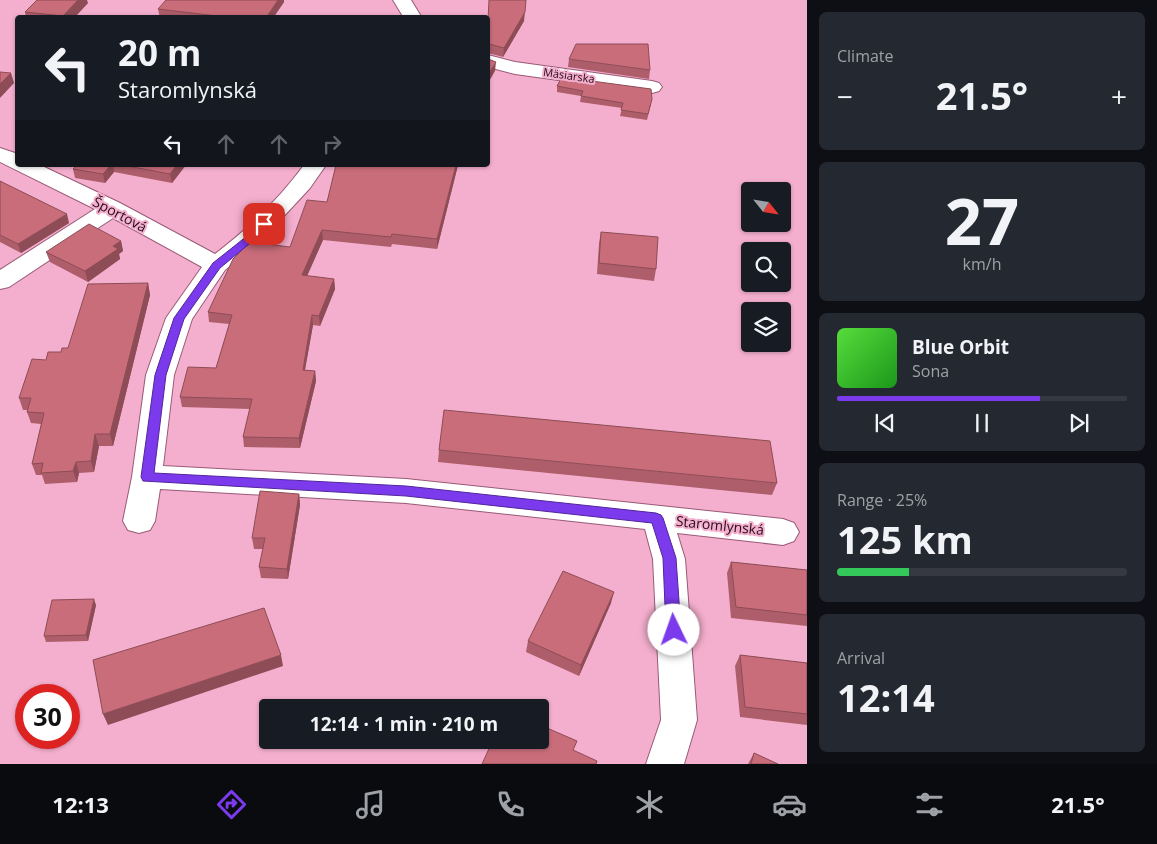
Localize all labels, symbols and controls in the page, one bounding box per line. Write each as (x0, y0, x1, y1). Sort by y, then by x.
text: 20 m (118, 29, 201, 76)
icon: left (35, 35, 100, 100)
text: Climate (837, 45, 894, 67)
street label: Mäsiarska (542, 64, 596, 86)
text: 21.5° (936, 69, 1028, 121)
text: Staromlynská (118, 74, 257, 104)
text: − (837, 77, 853, 115)
text: + (1111, 77, 1127, 115)
icon: left (159, 130, 187, 158)
icon: ahead (212, 130, 240, 158)
icon: ahead (265, 130, 293, 158)
icon: right (318, 130, 346, 158)
text: 27 (945, 176, 1019, 264)
north arrow (741, 182, 791, 232)
map controls (741, 182, 791, 352)
street label: Športová (90, 192, 150, 236)
pin (243, 203, 285, 245)
icon: arrive (250, 210, 278, 238)
button: search (741, 242, 791, 292)
text: km/h (963, 253, 1001, 275)
button: layers (741, 302, 791, 352)
text: Blue Orbit (912, 334, 1009, 360)
text: Sona (912, 360, 949, 382)
icon: previous (871, 409, 899, 437)
icon: pause (968, 409, 996, 437)
icon: next (1065, 409, 1093, 437)
text: Range · 25% (837, 489, 927, 511)
street label: Staromlynská (675, 511, 765, 539)
text: 125 km (837, 513, 973, 565)
position arrow (647, 603, 699, 655)
text: Arrival (837, 647, 885, 669)
text: 12:14 (837, 671, 935, 723)
speed limit sign: 30 (15, 684, 80, 749)
text: 12:14 · 1 min · 210 m (310, 711, 498, 737)
icon: directions (214, 787, 249, 822)
icon: music (353, 787, 388, 822)
icon: phone (493, 787, 528, 822)
icon: climate (632, 787, 667, 822)
icon: car (772, 787, 807, 822)
icon: filters (912, 787, 947, 822)
text: 12:13 (52, 789, 109, 819)
text: 21.5° (1051, 789, 1105, 819)

